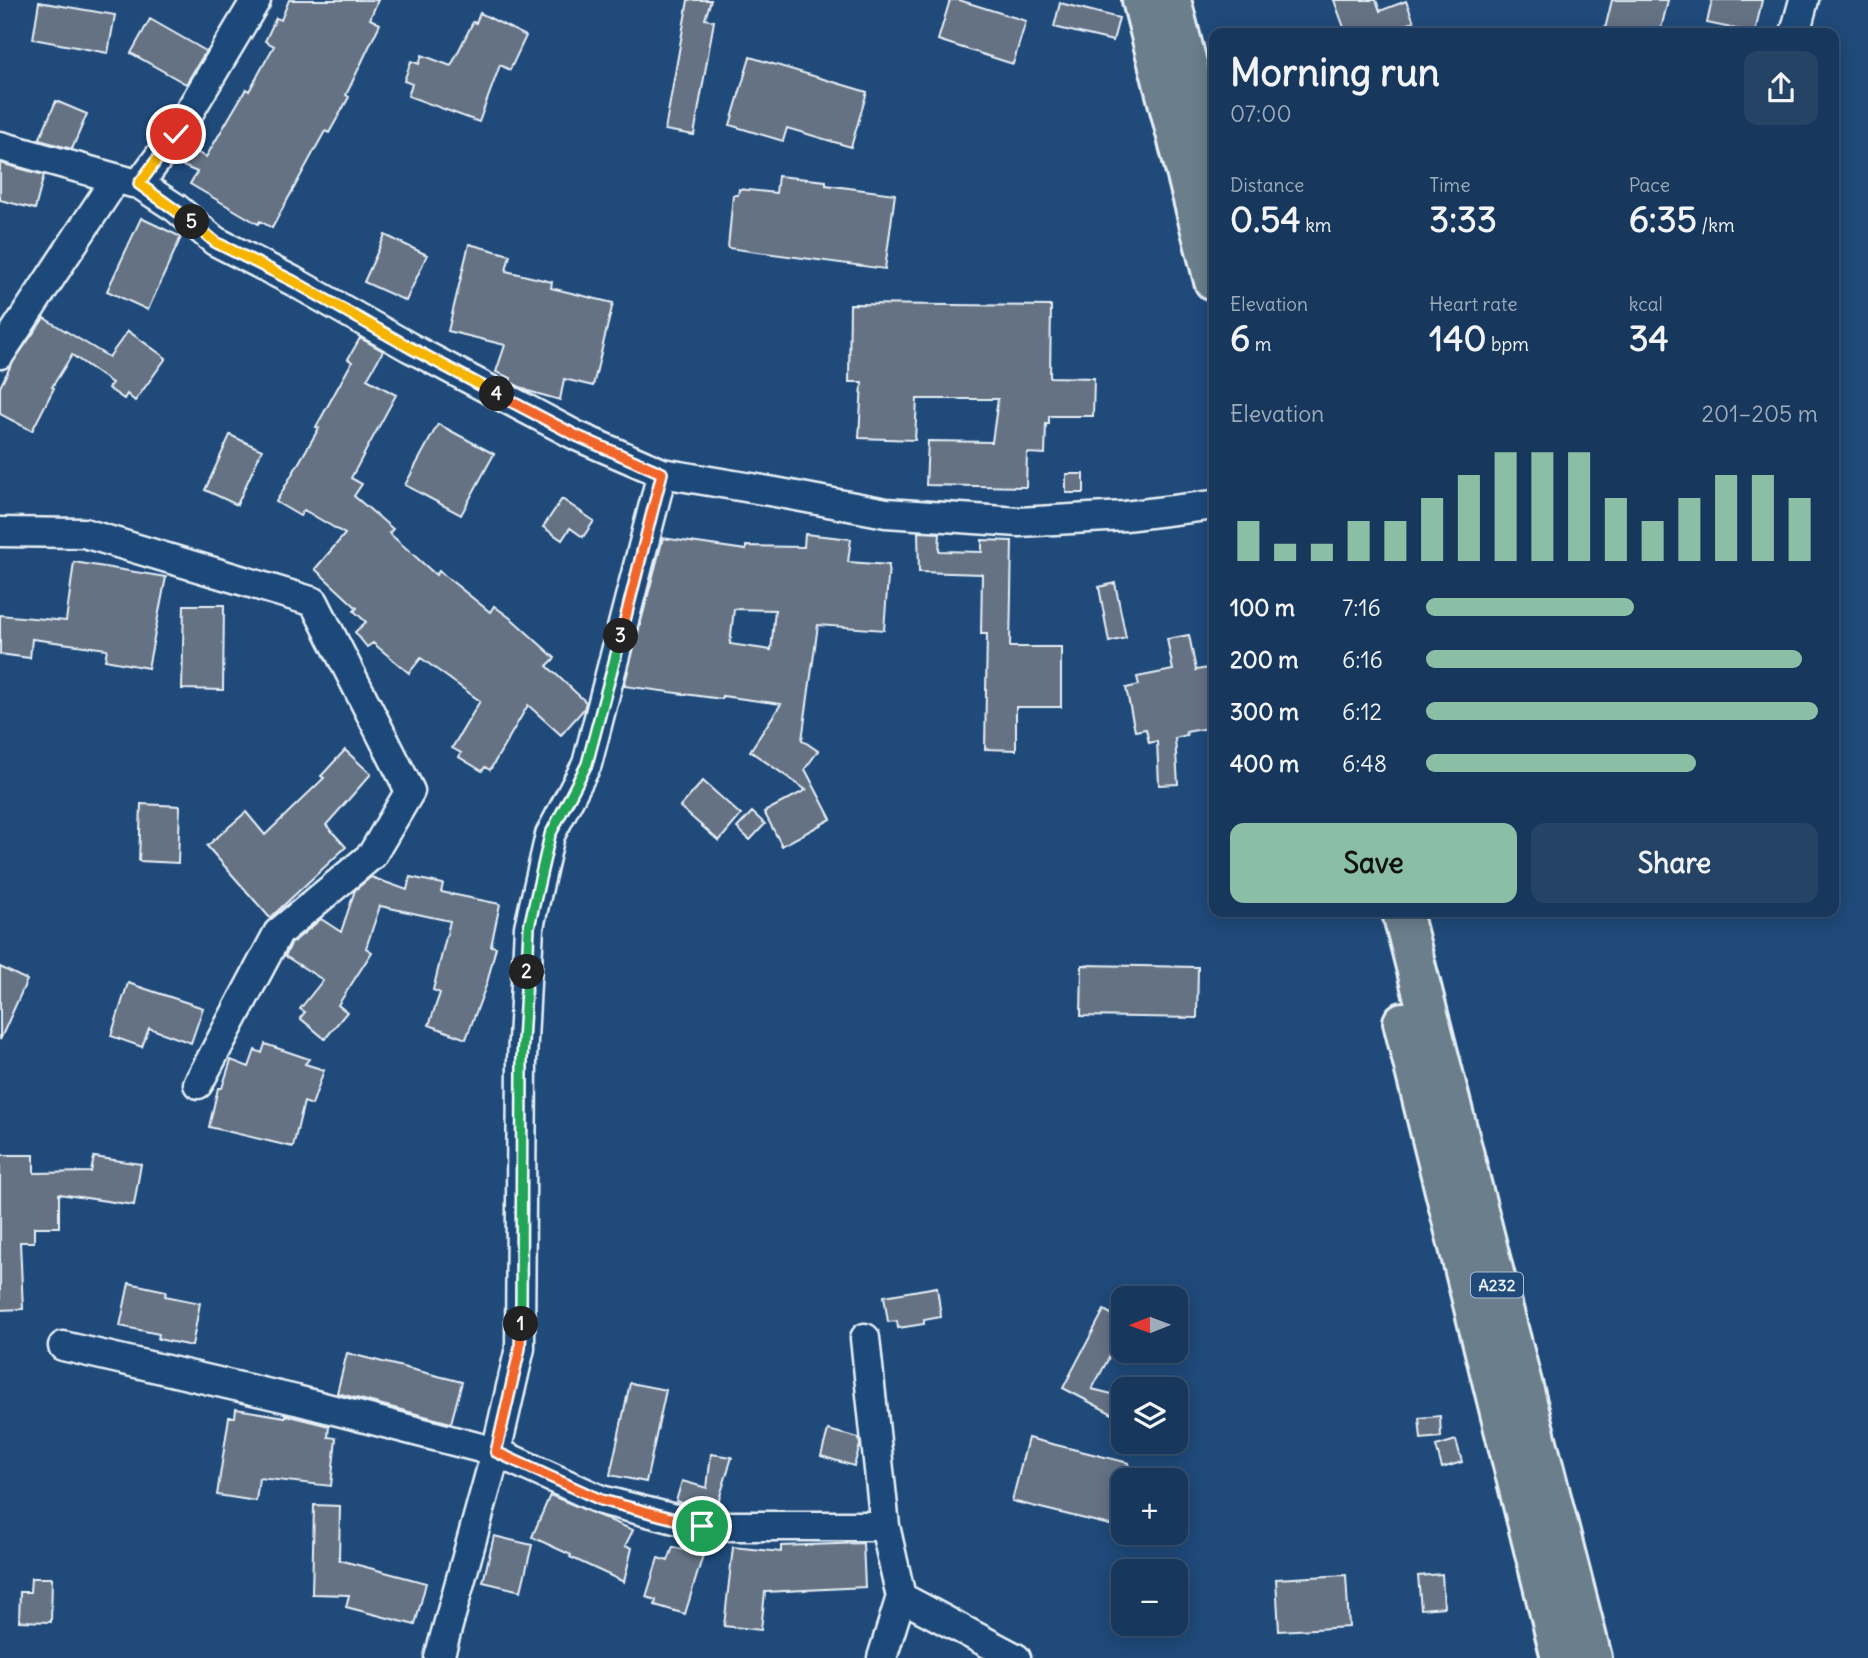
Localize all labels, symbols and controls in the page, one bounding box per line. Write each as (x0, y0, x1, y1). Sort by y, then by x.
text: Morning run (1230, 49, 1440, 96)
button: share (1744, 51, 1818, 125)
text: 07:00 (1230, 99, 1292, 128)
pin (146, 104, 206, 164)
icon: check (157, 115, 195, 153)
text: Distance (1230, 173, 1304, 197)
text: Time (1429, 173, 1470, 197)
text: Pace (1629, 173, 1670, 197)
text: 0.54 (1230, 197, 1301, 241)
text: 3:33 (1429, 197, 1497, 241)
text: 6:35 (1629, 197, 1697, 241)
pin: 5 (174, 204, 210, 240)
text: 5 (186, 209, 197, 233)
text: km (1301, 213, 1332, 237)
text: /km (1697, 213, 1735, 237)
text: Elevation (1230, 292, 1308, 316)
text: Heart rate (1429, 292, 1517, 316)
text: kcal (1629, 292, 1663, 316)
text: 6 (1230, 316, 1250, 360)
text: 140 (1429, 316, 1486, 360)
text: 34 (1629, 316, 1669, 360)
text: m (1250, 332, 1271, 356)
text: bpm (1486, 332, 1529, 356)
pin: 4 (480, 376, 514, 412)
text: 4 (491, 381, 502, 405)
text: Elevation (1230, 399, 1324, 428)
text: 201–205 m (1701, 399, 1818, 428)
text: 100 m (1230, 593, 1295, 622)
text: 7:16 (1342, 593, 1381, 622)
pin: 3 (604, 618, 638, 654)
text: 3 (615, 623, 626, 647)
text: 200 m (1230, 645, 1299, 674)
text: 6:16 (1342, 645, 1383, 674)
text: 300 m (1230, 697, 1299, 726)
text: 6:12 (1342, 697, 1382, 726)
text: 400 m (1230, 749, 1299, 778)
text: 6:48 (1342, 749, 1387, 778)
button: Save (1230, 823, 1517, 903)
button: Share (1531, 823, 1818, 903)
pin: 2 (510, 954, 544, 990)
text: 2 (521, 959, 532, 983)
road number: A232 (1471, 1273, 1523, 1298)
north arrow (1111, 1286, 1188, 1363)
map controls (1111, 1286, 1188, 1636)
pin: 1 (504, 1306, 538, 1342)
text: 1 (517, 1311, 524, 1335)
button: layers (1111, 1377, 1188, 1454)
button: + (1111, 1468, 1188, 1545)
pin (672, 1496, 732, 1556)
icon: arrive (683, 1507, 721, 1545)
button: − (1111, 1559, 1188, 1636)

